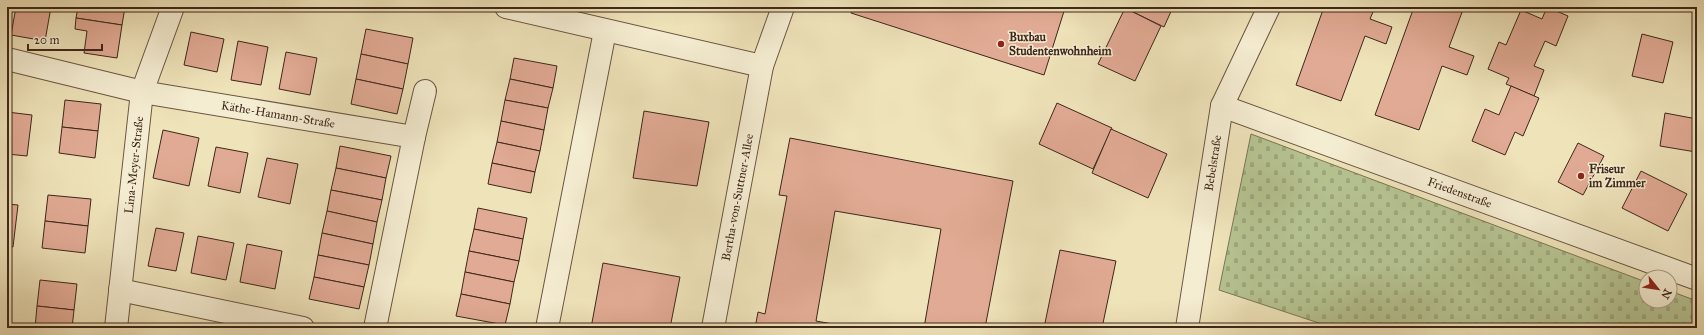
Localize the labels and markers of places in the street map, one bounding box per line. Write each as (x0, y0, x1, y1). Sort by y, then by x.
place label: Buxbau Studentenwohnheim (1009, 30, 1113, 58)
marker: Buxbau Studentenwohnheim (996, 39, 1006, 49)
place label: Friseur im Zimmer (1589, 162, 1646, 190)
marker: Friseur im Zimmer (1576, 171, 1586, 181)

